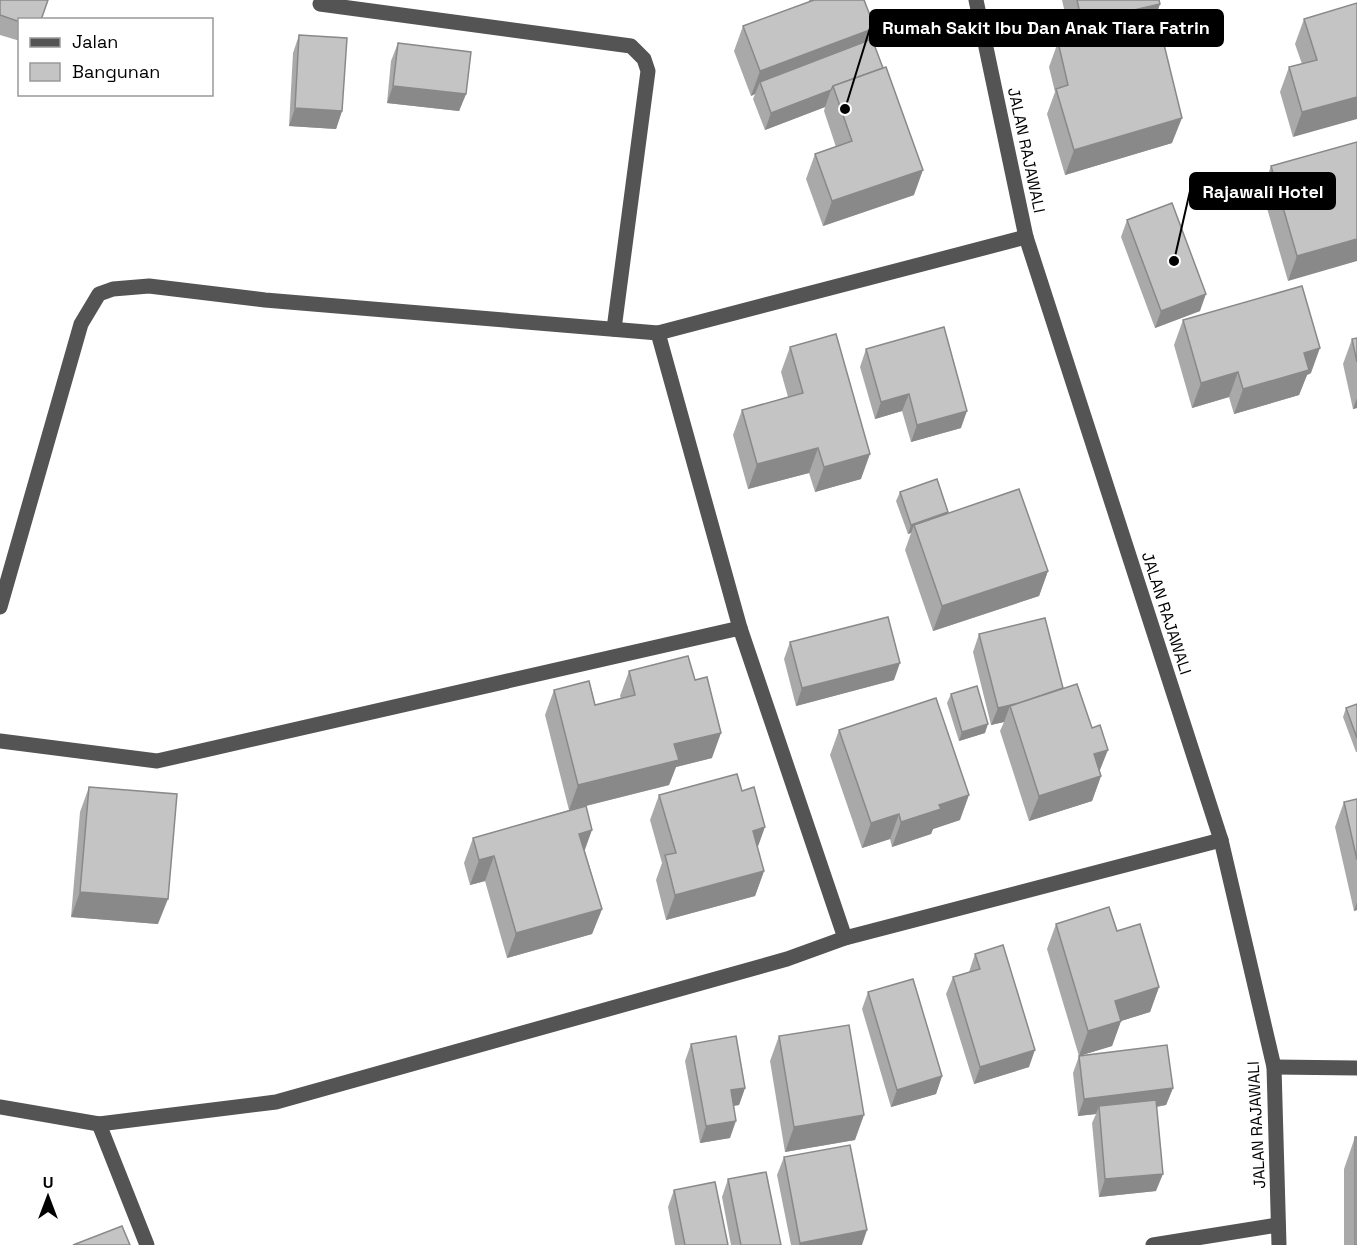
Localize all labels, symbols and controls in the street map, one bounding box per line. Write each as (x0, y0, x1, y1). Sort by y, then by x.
callout: Rumah Sakit Ibu Dan Anak Tiara Fatrin (870, 10, 1223, 46)
text: Rumah Sakit Ibu Dan Anak Tiara Fatrin (882, 16, 1210, 39)
legend (18, 18, 213, 96)
text: Jalan (72, 30, 118, 53)
text: Bangunan (72, 60, 160, 83)
street label: JALAN RAJAWALI (1003, 85, 1050, 215)
callout: Rajawali Hotel (1190, 173, 1335, 209)
text: Rajawali Hotel (1202, 180, 1324, 203)
street label: JALAN RAJAWALI (1137, 549, 1196, 677)
street label: JALAN RAJAWALI (1243, 1061, 1270, 1189)
north arrow (18, 1167, 78, 1227)
text: U (43, 1172, 53, 1193)

